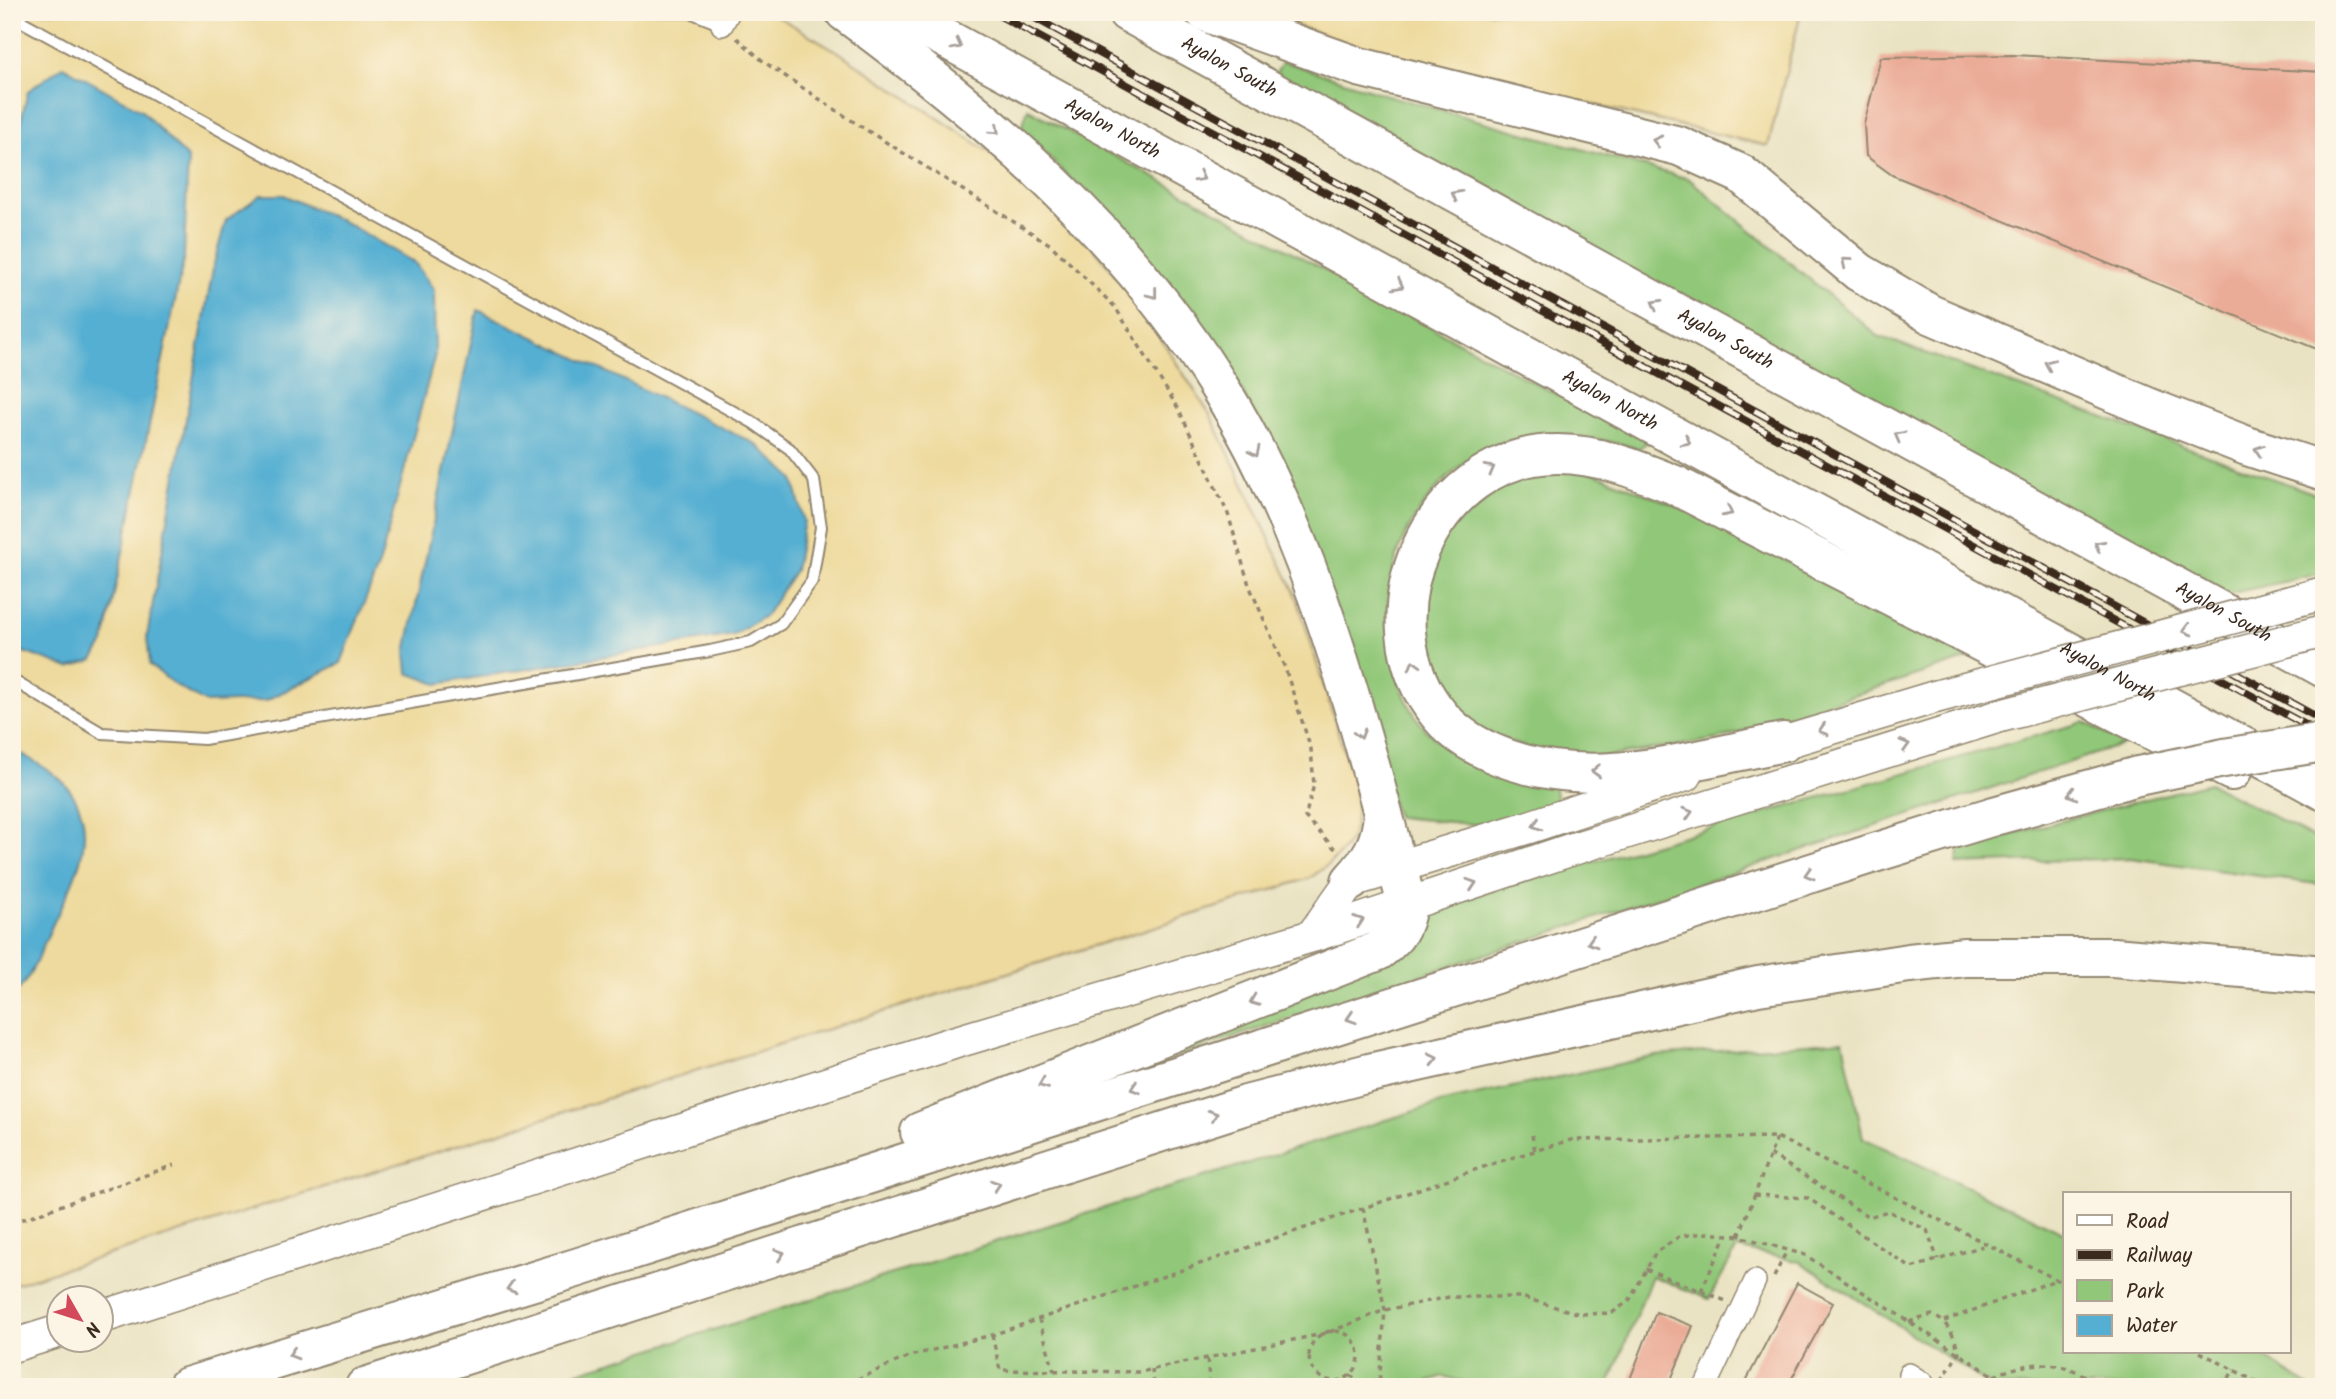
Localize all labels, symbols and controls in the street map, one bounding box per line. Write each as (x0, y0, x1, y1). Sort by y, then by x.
street label: Ayalon South (1175, 29, 1282, 106)
one-way arrow (949, 37, 962, 50)
street label: Ayalon North (1058, 91, 1166, 168)
one-way arrow (987, 122, 1000, 135)
one-way arrow (1651, 134, 1663, 149)
one-way arrow (1192, 169, 1205, 182)
one-way arrow (1451, 190, 1464, 203)
one-way arrow (1842, 257, 1854, 270)
one-way arrow (1392, 277, 1405, 290)
one-way arrow (1144, 286, 1157, 298)
one-way arrow (1651, 298, 1663, 312)
street label: Ayalon South (1671, 301, 1779, 378)
one-way arrow (2043, 358, 2055, 372)
street label: Ayalon North (1556, 363, 1663, 440)
one-way arrow (1894, 431, 1906, 444)
one-way arrow (1678, 432, 1691, 446)
one-way arrow (2253, 444, 2265, 458)
one-way arrow (1247, 445, 1261, 457)
one-way arrow (1483, 464, 1495, 477)
one-way arrow (1721, 504, 1733, 518)
one-way arrow (2093, 540, 2106, 553)
street label: Ayalon South (2170, 574, 2277, 651)
one-way arrow (2181, 621, 2193, 636)
street label: Ayalon North (2054, 634, 2161, 711)
one-way arrow (1408, 660, 1422, 672)
one-way arrow (1817, 722, 1829, 737)
one-way arrow (1351, 728, 1366, 740)
one-way arrow (1899, 739, 1911, 754)
one-way arrow (1590, 763, 1600, 779)
one-way arrow (2066, 786, 2078, 800)
one-way arrow (1681, 807, 1694, 821)
one-way arrow (1531, 817, 1543, 831)
one-way arrow (1803, 865, 1815, 880)
one-way arrow (1465, 877, 1477, 892)
one-way arrow (1353, 914, 1365, 929)
one-way arrow (1586, 934, 1598, 948)
one-way arrow (1249, 992, 1261, 1006)
one-way arrow (1346, 1010, 1358, 1025)
one-way arrow (1427, 1053, 1439, 1067)
one-way arrow (1037, 1075, 1049, 1089)
one-way arrow (1129, 1080, 1142, 1094)
one-way arrow (1207, 1109, 1219, 1124)
one-way arrow (990, 1179, 1002, 1193)
legend (2063, 1192, 2290, 1354)
text: Road (2126, 1206, 2169, 1239)
text: Railway (2126, 1240, 2192, 1273)
one-way arrow (773, 1248, 785, 1262)
text: Park (2126, 1276, 2164, 1309)
one-way arrow (505, 1279, 517, 1294)
north arrow (46, 1284, 116, 1354)
text: Water (2126, 1310, 2178, 1343)
text: N (76, 1314, 107, 1343)
one-way arrow (287, 1346, 299, 1361)

